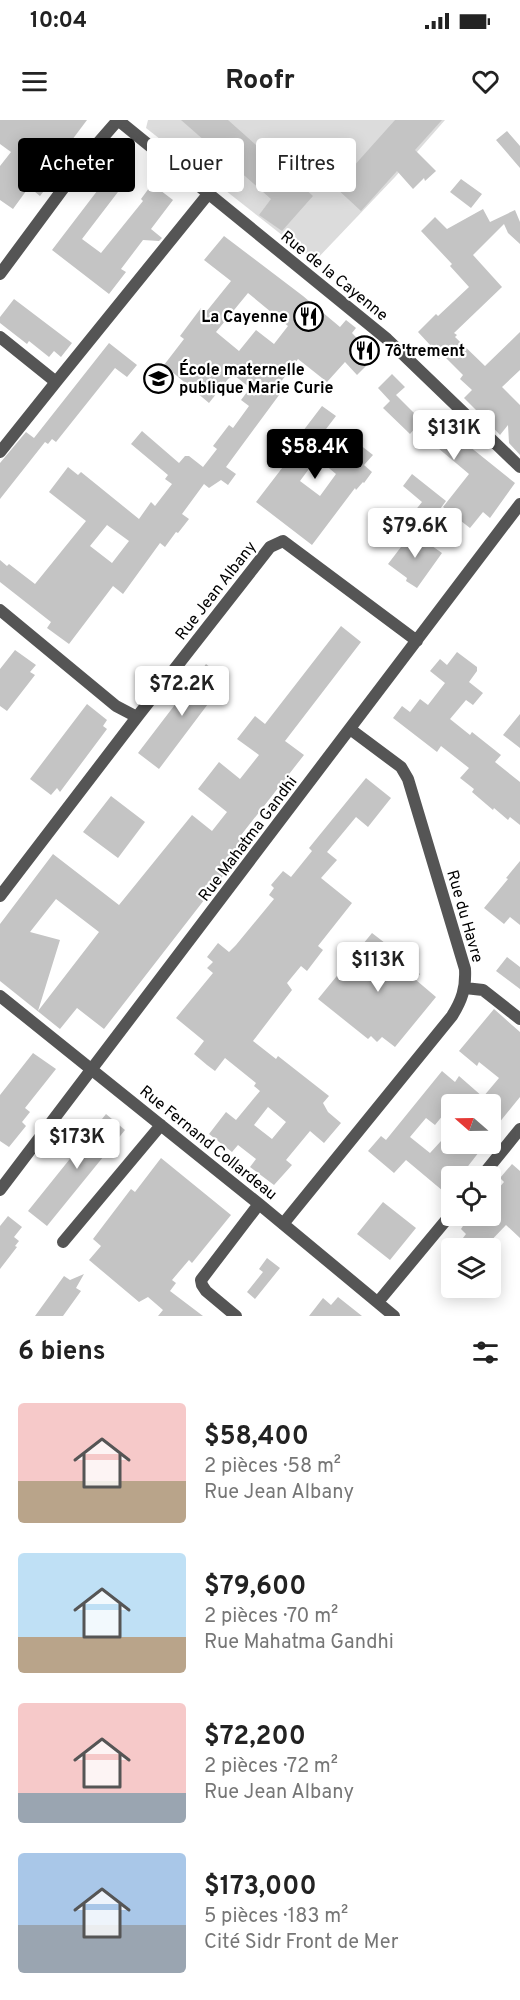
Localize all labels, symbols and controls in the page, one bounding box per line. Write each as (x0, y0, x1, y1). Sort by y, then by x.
text: 10:04 (30, 8, 87, 35)
text: Roofr (225, 64, 295, 98)
icon: menu (18, 65, 51, 98)
icon: heart (469, 65, 502, 98)
chip: Acheter (18, 138, 135, 192)
chip: Louer (147, 138, 244, 192)
chip: Filtres (256, 138, 356, 192)
street label: Rue de la Cayenne (276, 227, 391, 326)
restaurant icon: La Cayenne (293, 300, 325, 332)
place label: La Cayenne (201, 308, 288, 328)
restaurant icon: 7ô'trement (348, 334, 380, 366)
place label: 7ô'trement (385, 342, 465, 362)
place label: École maternelle publique Marie Curie (179, 359, 333, 399)
school or university icon: École maternelle publique Marie Curie (142, 362, 174, 394)
pin: $131K (412, 410, 496, 461)
text: $131K (427, 416, 481, 442)
pin: $58.4K (266, 429, 364, 480)
text: $58.4K (281, 435, 349, 461)
pin: $79.6K (366, 508, 464, 559)
text: $79.6K (382, 514, 448, 540)
street label: Rue Jean Albany (172, 538, 261, 645)
pin: $72.2K (133, 666, 231, 717)
text: $72.2K (149, 672, 215, 698)
street label: Rue Mahatma Gandhi (195, 773, 302, 906)
street label: Rue du Havre (441, 868, 487, 965)
pin: $113K (336, 942, 420, 993)
text: $113K (351, 948, 405, 974)
street label: Rue Fernand Collardeau (135, 1082, 281, 1205)
north arrow (441, 1094, 501, 1154)
map controls (441, 1094, 501, 1298)
pin: $173K (35, 1119, 119, 1170)
text: $173K (49, 1125, 105, 1151)
button: locate (441, 1166, 501, 1226)
button: layers (441, 1238, 501, 1298)
text: 6 biens (18, 1336, 106, 1369)
icon: filters (469, 1336, 502, 1369)
text: $58,400 (204, 1421, 309, 1454)
icon: home (66, 1427, 138, 1499)
text: 2 pièces · 58 m² (204, 1454, 341, 1480)
text: Rue Jean Albany (204, 1480, 354, 1506)
text: $79,600 (204, 1571, 306, 1604)
icon: home (66, 1577, 138, 1649)
text: 2 pièces · 70 m² (204, 1604, 338, 1630)
text: Rue Mahatma Gandhi (204, 1630, 394, 1656)
text: $72,200 (204, 1721, 306, 1754)
icon: home (66, 1727, 138, 1799)
text: 2 pièces · 72 m² (204, 1754, 338, 1780)
text: Rue Jean Albany (204, 1780, 354, 1806)
text: $173,000 (204, 1871, 317, 1904)
icon: home (66, 1877, 138, 1949)
text: 5 pièces · 183 m² (204, 1904, 348, 1930)
text: Cité Sidr Front de Mer (204, 1930, 398, 1956)

